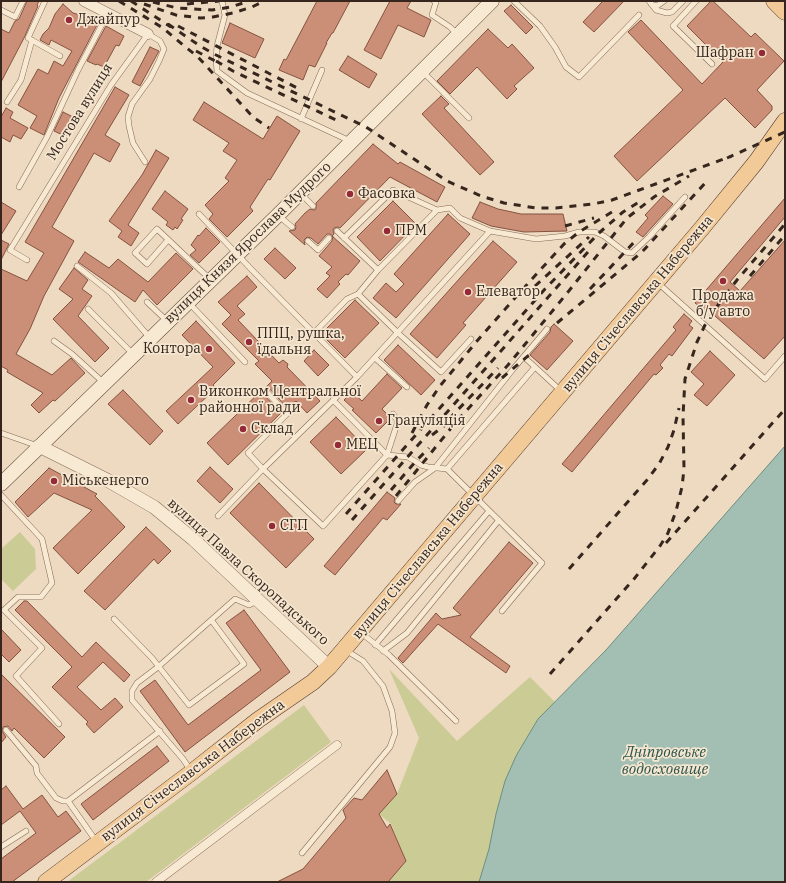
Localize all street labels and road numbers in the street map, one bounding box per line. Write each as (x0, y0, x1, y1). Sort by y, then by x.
street label: Мостова вулиця (43, 60, 117, 164)
street label: вулиця Князя Ярослава Мудрого (161, 159, 335, 327)
street label: вулиця Січеславська Набережна (559, 212, 717, 396)
street label: вулиця Січеславська Набережна (349, 459, 507, 643)
street label: вулиця Павла Скоропадського (164, 495, 332, 649)
street label: вулиця Січеславська Набережна (98, 696, 288, 846)

